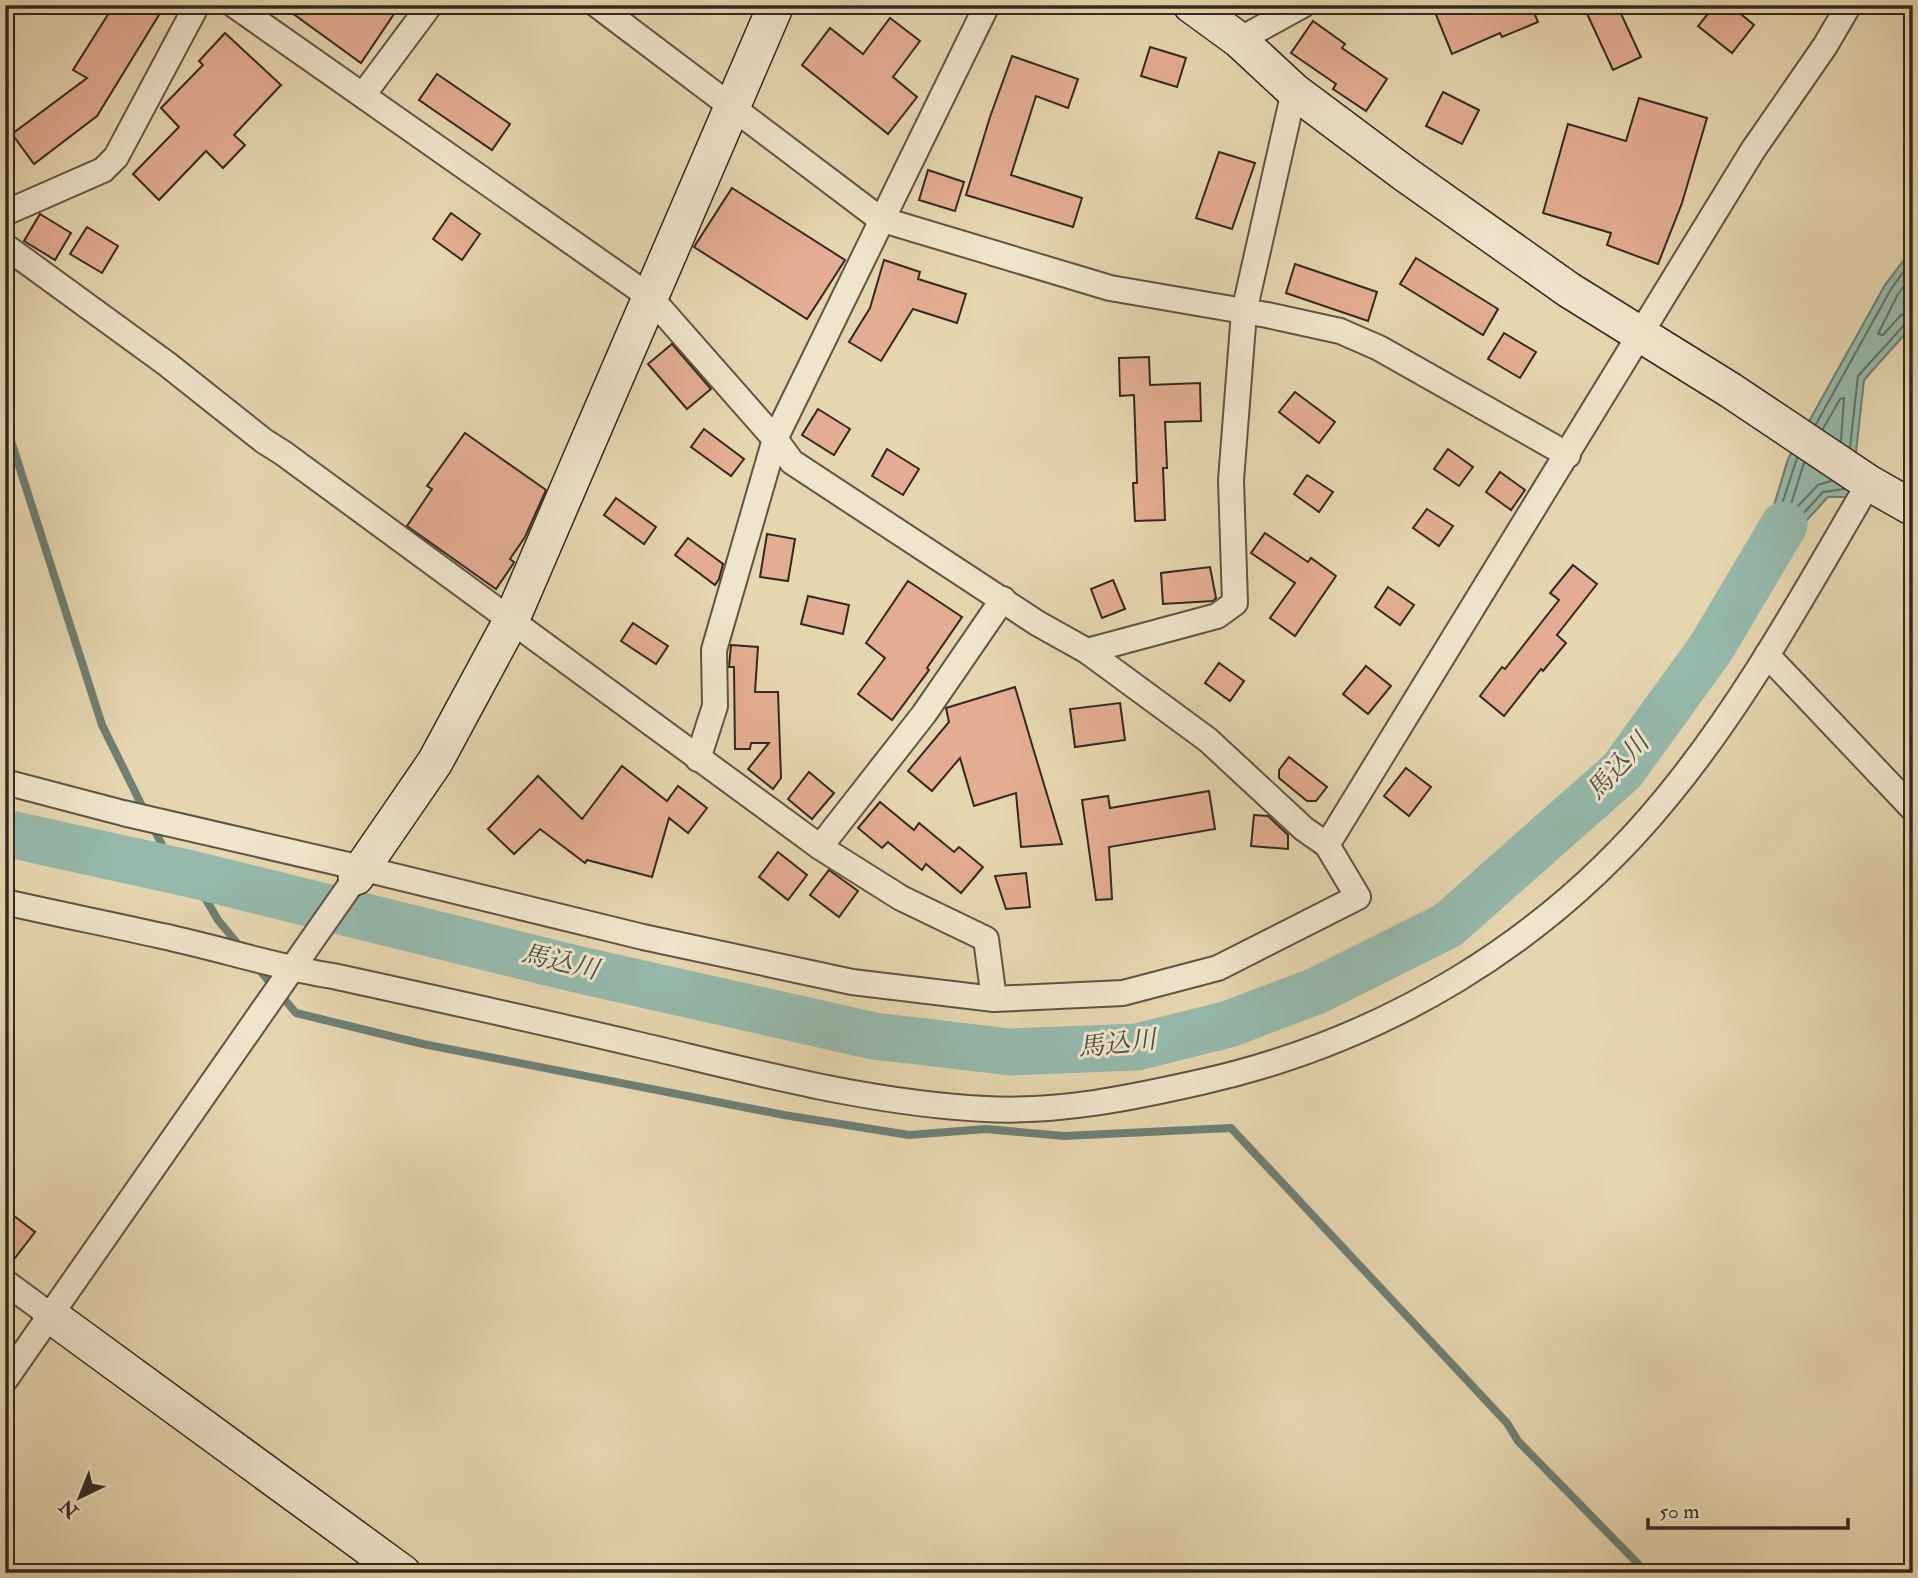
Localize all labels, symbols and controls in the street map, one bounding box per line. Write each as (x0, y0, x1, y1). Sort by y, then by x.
water label: 馬込川 (1580, 725, 1658, 807)
water label: 馬込川 (518, 938, 605, 987)
water label: 馬込川 (1077, 1024, 1160, 1064)
north arrow (46, 1462, 116, 1532)
scale bar (1648, 1487, 1848, 1531)
text: N (54, 1493, 84, 1524)
text: 50 m (1659, 1498, 1700, 1525)

